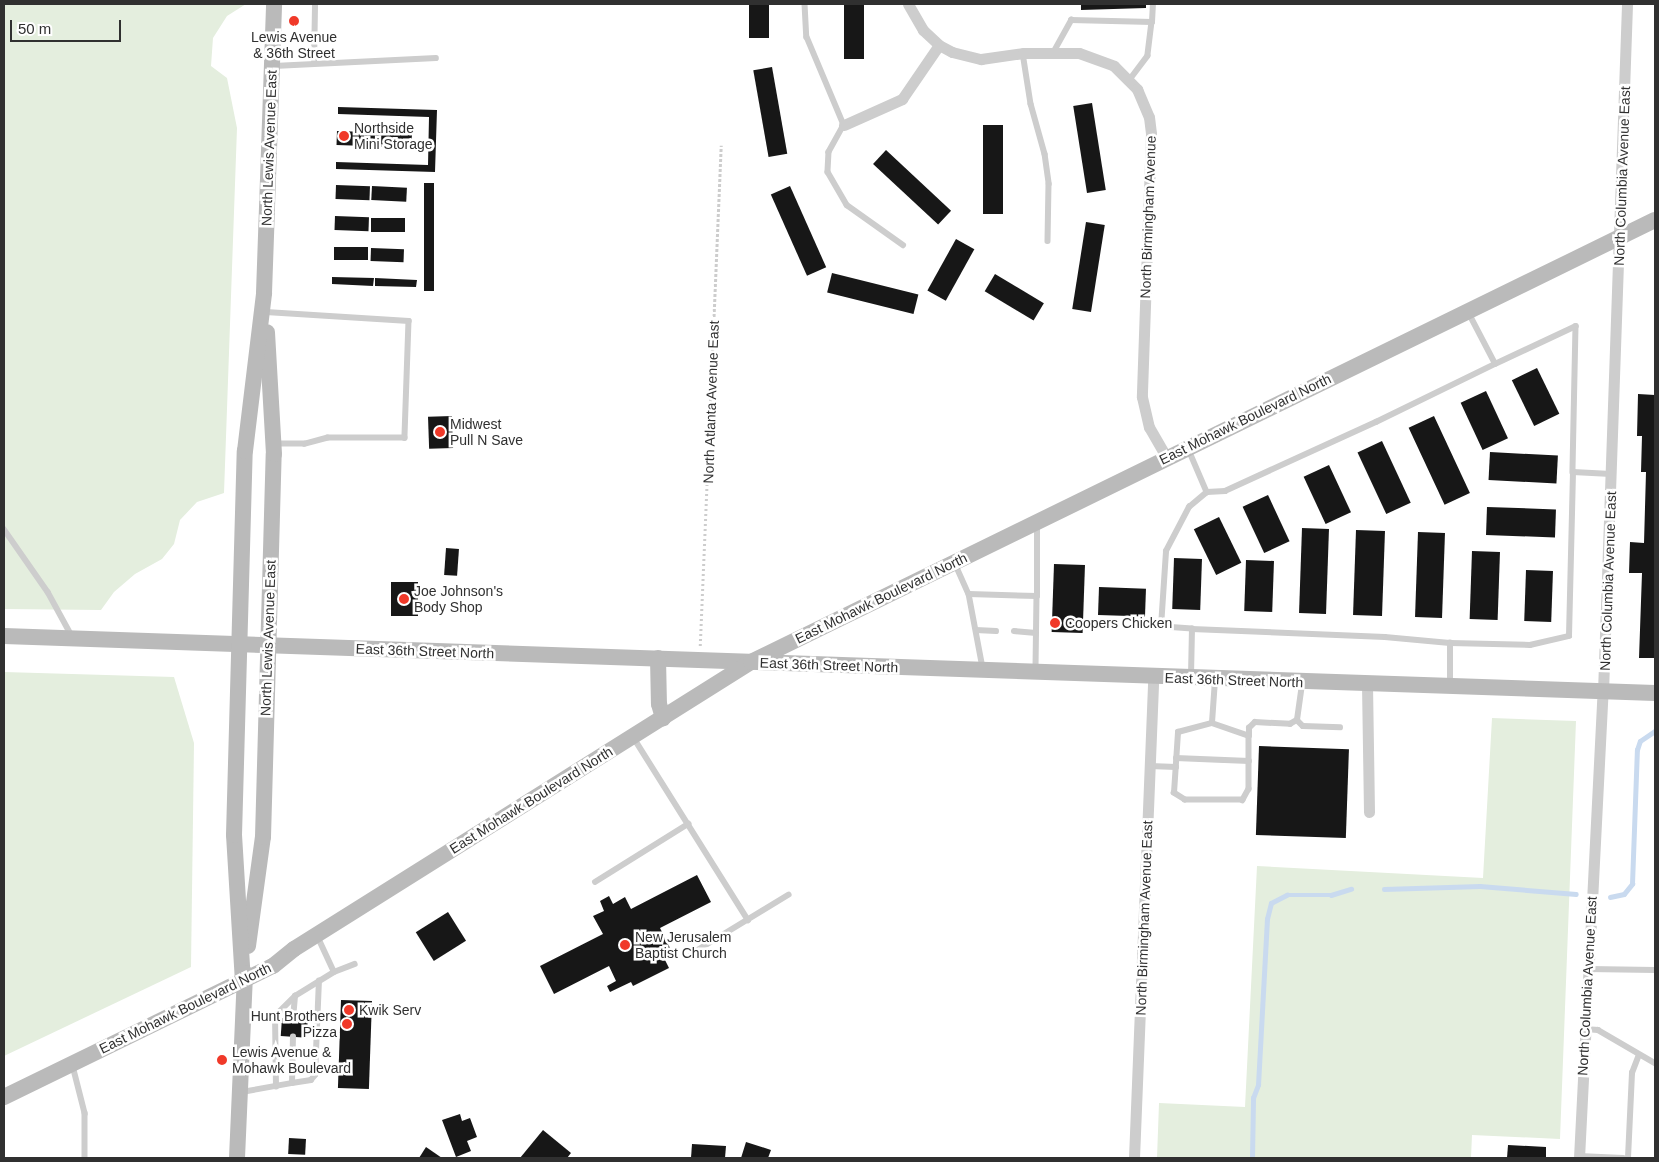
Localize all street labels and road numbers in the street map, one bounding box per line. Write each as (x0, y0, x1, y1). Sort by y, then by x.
street label: North Lewis Avenue East (258, 69, 280, 227)
street label: North Columbia Avenue East (1610, 86, 1634, 266)
street label: North Birmingham Avenue (1137, 135, 1159, 299)
street label: North Atlanta Avenue East (700, 319, 722, 485)
street label: East Mohawk Boulevard North (1156, 370, 1334, 468)
street label: North Columbia Avenue East (1596, 491, 1620, 671)
street label: East Mohawk Boulevard North (792, 549, 970, 647)
street label: North Lewis Avenue East (257, 559, 279, 717)
street label: East 36th Street North (355, 640, 495, 662)
street label: East 36th Street North (759, 654, 899, 676)
street label: East 36th Street North (1164, 669, 1304, 691)
street label: East Mohawk Boulevard North (446, 743, 616, 857)
street label: North Birmingham Avenue East (1132, 820, 1156, 1016)
street label: North Columbia Avenue East (1574, 896, 1600, 1076)
street label: East Mohawk Boulevard North (96, 959, 274, 1057)

